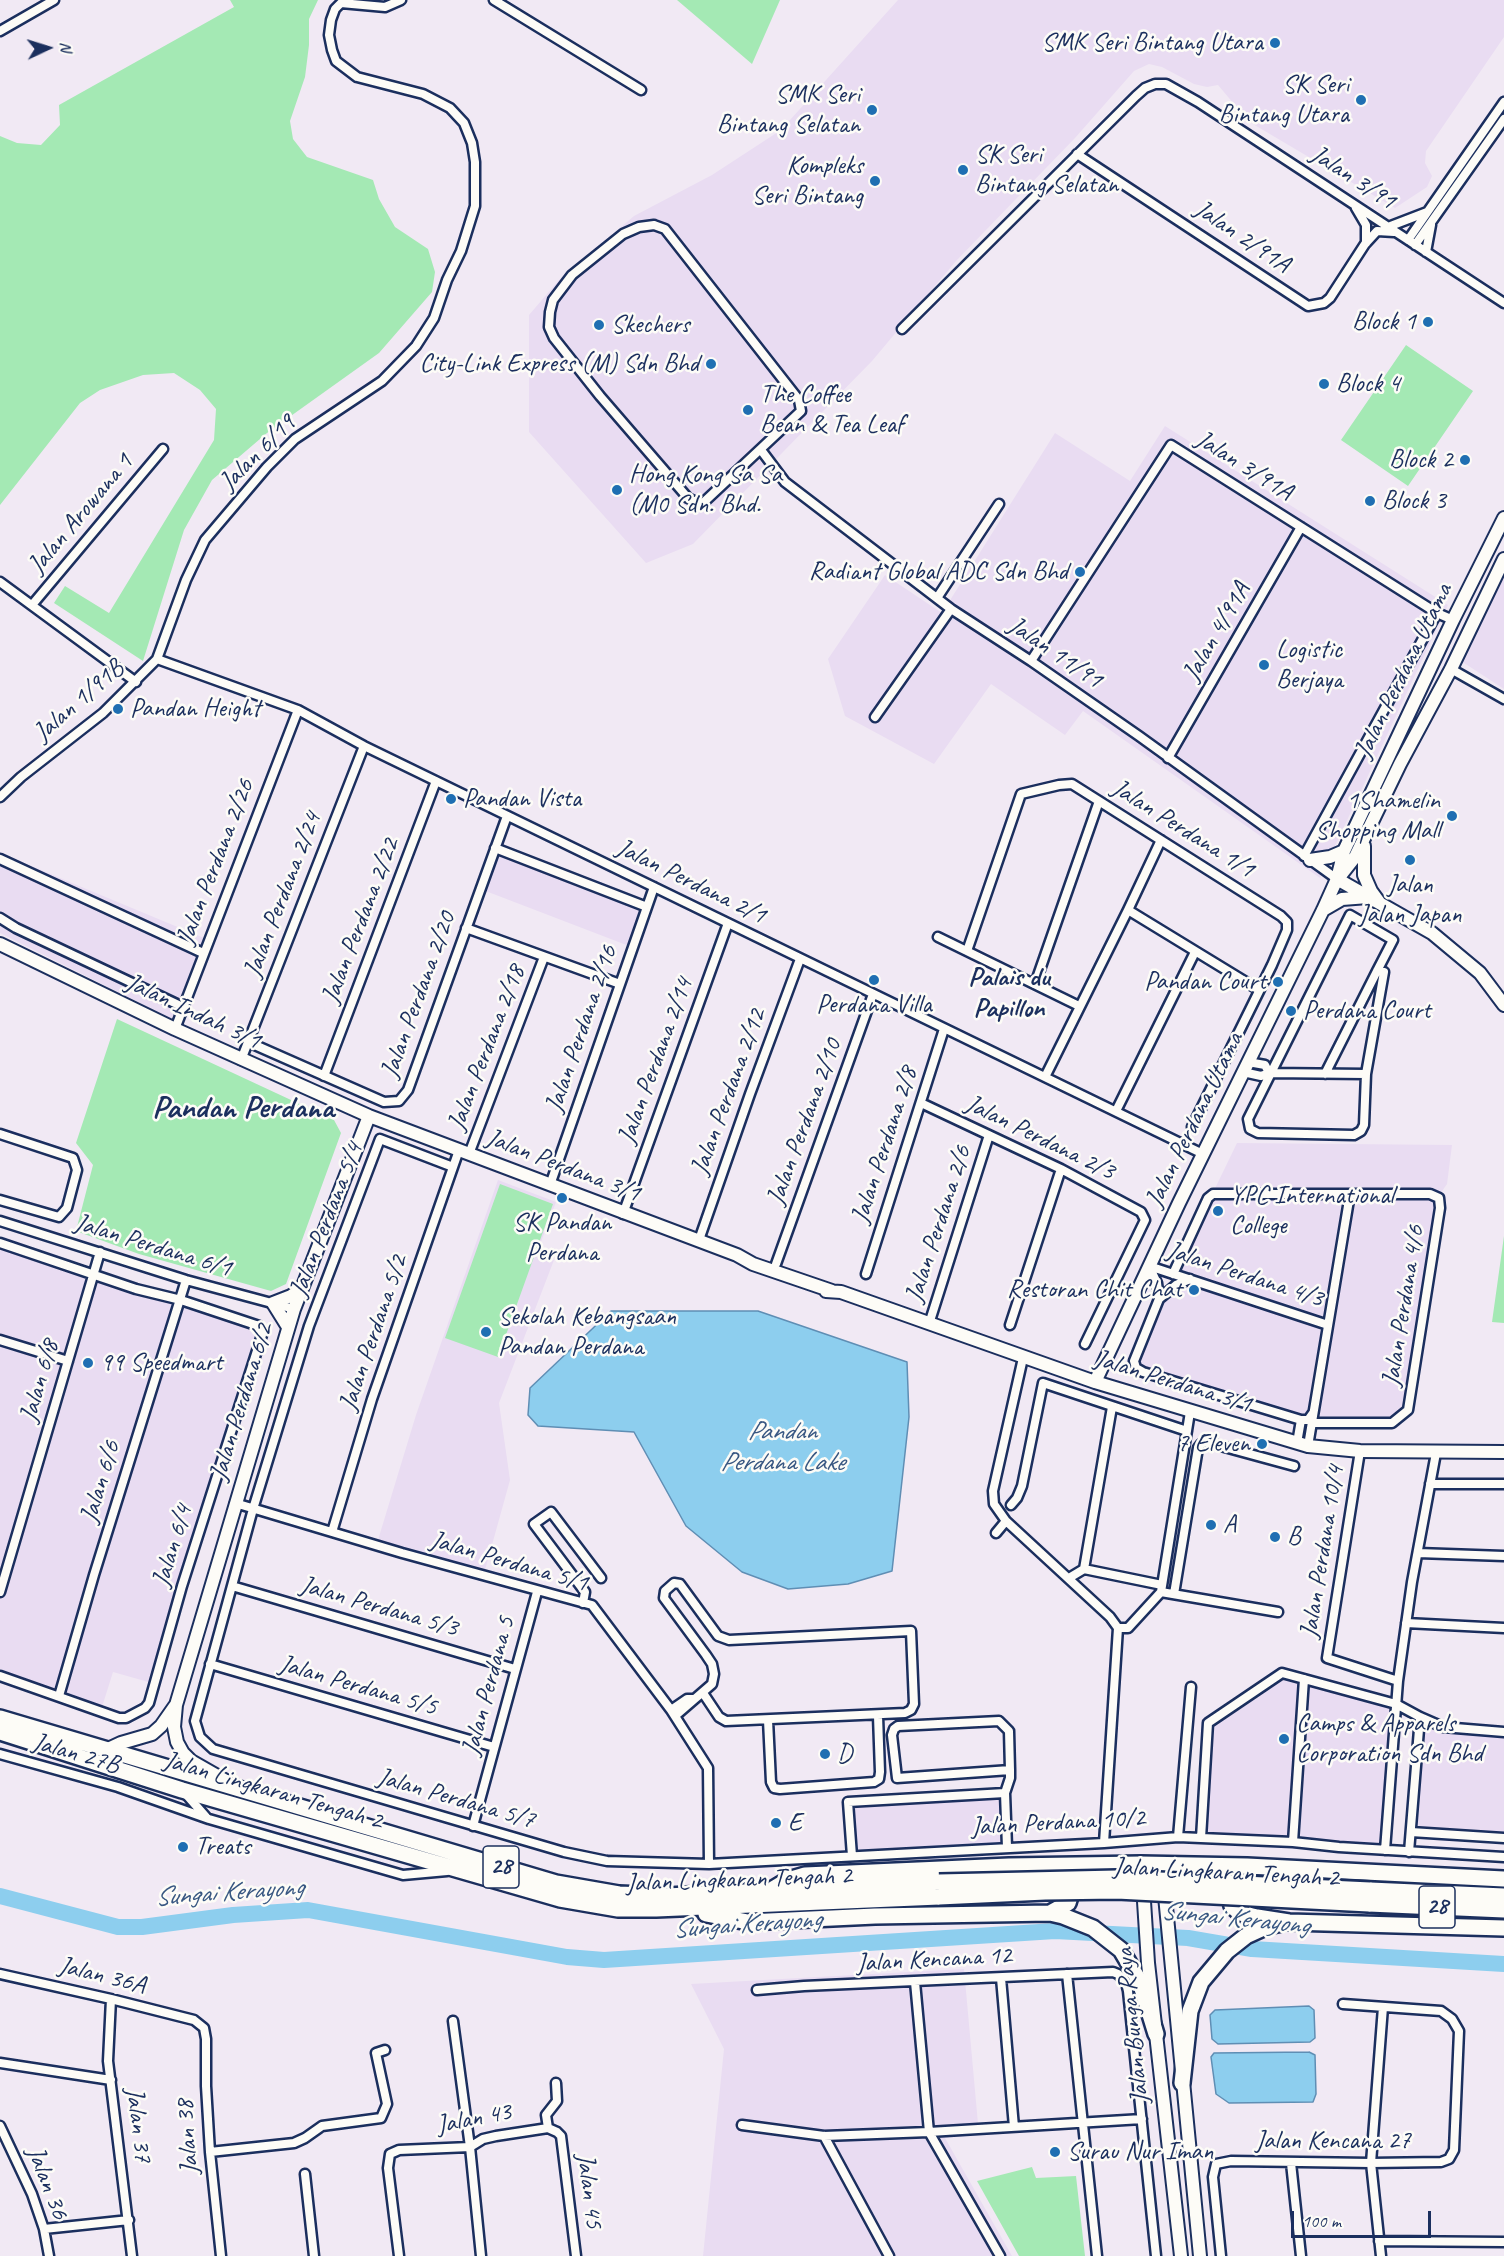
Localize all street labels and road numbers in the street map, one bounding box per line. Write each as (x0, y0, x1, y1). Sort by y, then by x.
street label: Jalan 3/91 (1304, 139, 1402, 217)
street label: Jalan 2/91A (1188, 194, 1296, 280)
street label: Jalan 6/19 (213, 408, 303, 498)
street label: Jalan 3/91A (1190, 424, 1298, 508)
street label: Jalan Arowana 1 (22, 448, 140, 580)
street label: Jalan 4/91A (1176, 577, 1258, 687)
street label: Jalan Perdana Utama (1348, 578, 1460, 764)
street label: Jalan 11/91 (1002, 610, 1108, 696)
street label: Jalan 1/91B (28, 653, 130, 749)
street label: Jalan Perdana 1/1 (1106, 773, 1260, 885)
street label: Jalan Perdana 2/26 (170, 775, 262, 949)
street label: Jalan Perdana 2/24 (237, 808, 329, 982)
street label: Jalan Perdana 2/1 (611, 832, 771, 932)
street label: Jalan Perdana 2/22 (315, 834, 407, 1008)
street label: Jalan Perdana 2/20 (375, 908, 463, 1082)
street label: Jalan Perdana 2/16 (539, 942, 625, 1116)
street label: Jalan Perdana 2/18 (441, 961, 533, 1135)
street label: Jalan Indah 3/1 (121, 967, 265, 1057)
street label: Jalan Perdana 2/14 (612, 974, 700, 1148)
street label: Jalan Perdana 2/12 (685, 1005, 773, 1179)
street label: Jalan Perdana Utama (1139, 1027, 1251, 1213)
street label: Jalan Perdana 2/10 (761, 1035, 849, 1209)
street label: Jalan Perdana 2/8 (845, 1063, 925, 1227)
street label: Jalan Perdana 2/3 (960, 1088, 1120, 1188)
street label: Jalan Perdana 3/1 (482, 1122, 644, 1210)
street label: Jalan Perdana 5/4 (283, 1139, 371, 1301)
street label: Jalan Perdana 2/6 (899, 1142, 979, 1306)
street label: Jalan Perdana 6/1 (71, 1207, 235, 1285)
street label: Jalan Perdana 4/6 (1376, 1223, 1432, 1389)
street label: Jalan Perdana 4/3 (1163, 1235, 1327, 1315)
street label: Jalan Perdana 5/2 (333, 1251, 415, 1415)
street label: Jalan Perdana 6/2 (203, 1320, 281, 1484)
street label: Jalan 6/8 (13, 1336, 67, 1426)
street label: Jalan Perdana 3/1 (1091, 1343, 1255, 1421)
street label: Jalan 6/6 (74, 1437, 128, 1527)
street label: Jalan Perdana 10/4 (1294, 1464, 1352, 1640)
street label: Jalan 6/4 (146, 1501, 200, 1591)
street label: Jalan Perdana 5/1 (427, 1525, 591, 1599)
street label: Jalan Perdana 5/3 (297, 1570, 461, 1644)
street label: Jalan Perdana 5 (456, 1613, 522, 1759)
street label: Jalan Perdana 5/5 (276, 1649, 440, 1723)
street label: Jalan 27B (29, 1727, 123, 1781)
street label: Jalan Lingkaran Tengah 2 (160, 1745, 386, 1837)
street label: Jalan Perdana 5/7 (374, 1762, 538, 1836)
street label: Jalan Perdana 10/2 (970, 1803, 1146, 1843)
road number: 28 (483, 1846, 519, 1888)
street label: Jalan Lingkaran Tengah 2 (1112, 1852, 1340, 1894)
street label: Jalan Lingkaran Tengah 2 (625, 1860, 853, 1900)
road number: 28 (1419, 1886, 1455, 1928)
street label: Jalan Kencana 12 (856, 1940, 1012, 1980)
street label: Jalan Bunga Raya (1109, 1947, 1157, 2105)
street label: Jalan 36A (55, 1950, 149, 2002)
street label: Jalan 37 (118, 2086, 158, 2164)
street label: Jalan 43 (434, 2097, 514, 2141)
street label: Jalan 38 (170, 2098, 206, 2176)
street label: Jalan Kencana 27 (1255, 2125, 1411, 2157)
street label: Jalan 36 (19, 2142, 75, 2224)
street label: Jalan 45 (569, 2152, 609, 2230)

